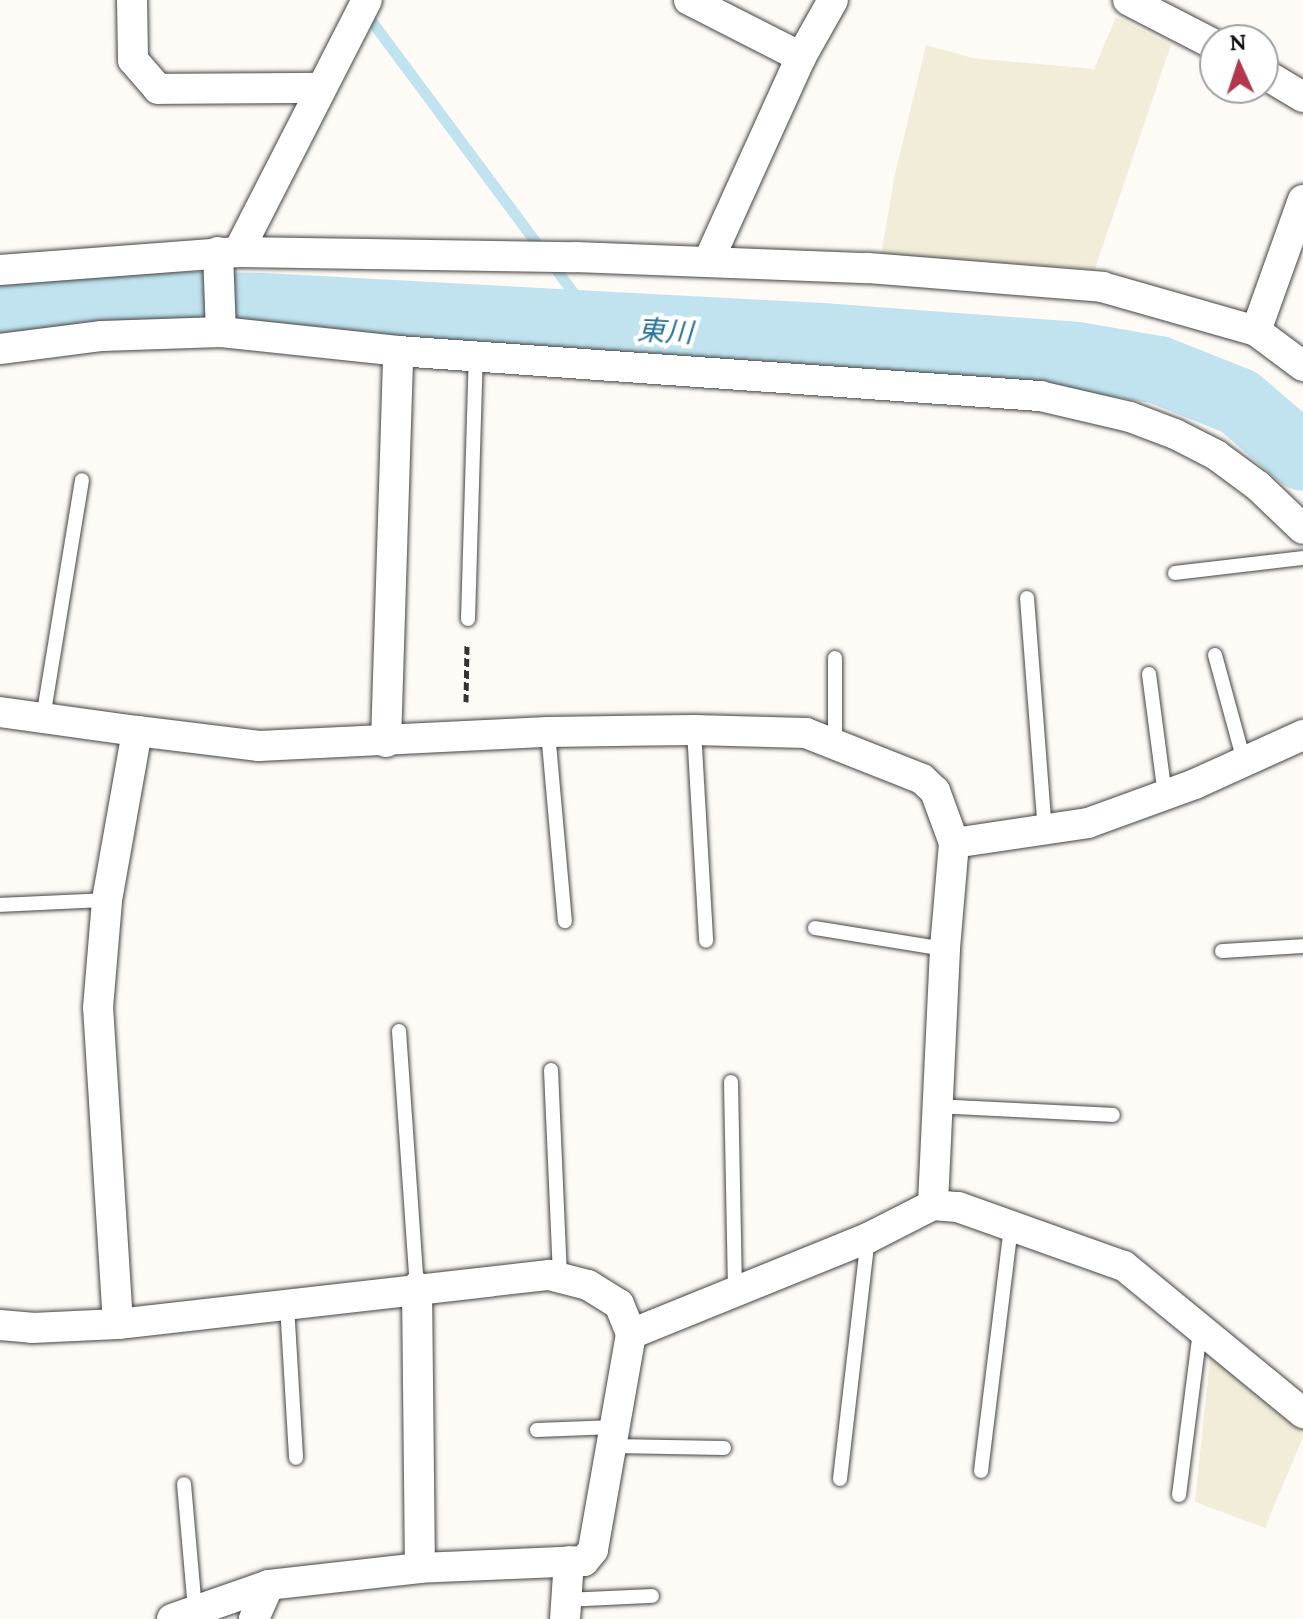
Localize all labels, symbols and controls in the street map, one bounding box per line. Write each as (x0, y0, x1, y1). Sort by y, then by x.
north arrow (1199, 24, 1279, 104)
text: N (1229, 28, 1247, 56)
water label: 東川 (636, 313, 694, 349)

